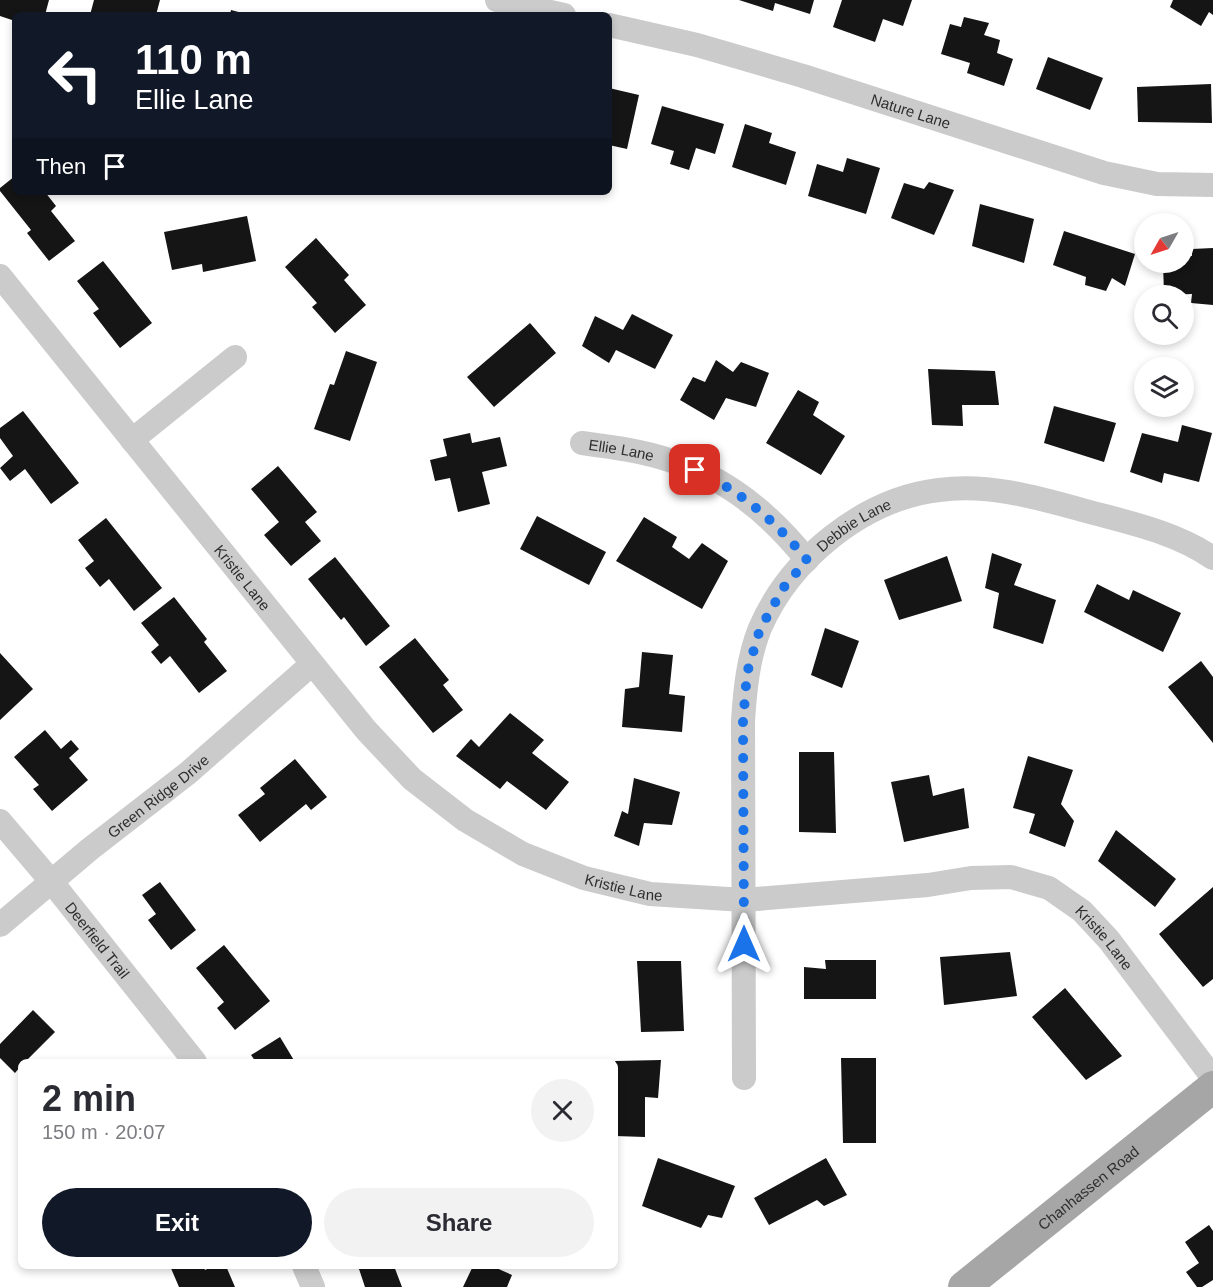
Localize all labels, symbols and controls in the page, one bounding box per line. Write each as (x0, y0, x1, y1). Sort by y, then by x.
icon: left (36, 36, 114, 114)
text: 110 m (135, 36, 252, 83)
text: Ellie Lane (135, 85, 254, 115)
street label: Nature Lane (869, 90, 953, 132)
icon: arrive (98, 150, 131, 183)
text: Then (36, 154, 86, 179)
north arrow (1134, 213, 1194, 273)
map controls (1134, 213, 1194, 417)
button: search (1134, 285, 1194, 345)
button: layers (1134, 357, 1194, 417)
street label: Ellie Lane (588, 435, 656, 464)
pin (669, 444, 720, 495)
icon: arrive (678, 453, 711, 486)
street label: Debbie Lane (813, 495, 893, 555)
street label: Kristie Lane (211, 541, 274, 613)
street label: Green Ridge Drive (104, 751, 212, 841)
street label: Kristie Lane (583, 870, 663, 903)
street label: Deerfield Trail (62, 898, 133, 981)
street label: Kristie Lane (1072, 902, 1137, 973)
position arrow (712, 912, 776, 976)
text: 2 min (42, 1078, 136, 1119)
button: close (531, 1079, 594, 1142)
text: 150 m · 20:07 (42, 1121, 165, 1143)
street label: Chanhassen Road (1034, 1142, 1142, 1233)
button: Exit (42, 1188, 312, 1257)
button: Share (324, 1188, 594, 1257)

